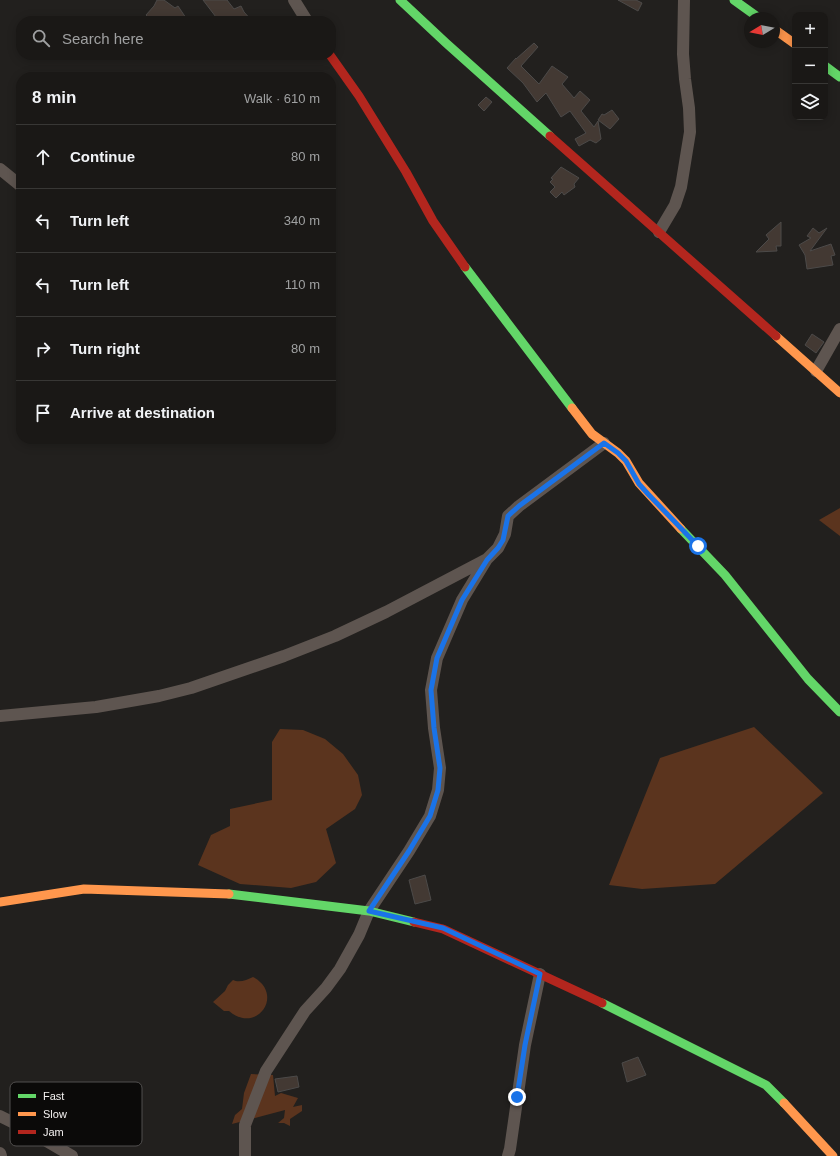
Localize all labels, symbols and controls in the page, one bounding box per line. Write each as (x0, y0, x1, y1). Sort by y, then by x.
north arrow (744, 12, 780, 48)
map controls (792, 12, 828, 120)
button: + (792, 12, 828, 48)
search box (16, 16, 336, 60)
icon: search (30, 27, 52, 49)
text: Search here (62, 30, 144, 47)
button: − (792, 48, 828, 84)
button: layers (792, 84, 828, 120)
text: 8 min (32, 88, 76, 107)
text: Walk · 610 m (244, 91, 320, 106)
icon: ahead (32, 146, 54, 168)
text: Continue (70, 148, 135, 165)
text: 80 m (291, 149, 320, 164)
icon: left (32, 210, 54, 232)
text: Turn left (70, 212, 129, 229)
text: 340 m (284, 213, 320, 228)
icon: left (32, 274, 54, 296)
text: Turn left (70, 276, 129, 293)
text: 110 m (285, 277, 320, 292)
icon: right (32, 338, 54, 360)
text: Turn right (70, 340, 140, 357)
text: 80 m (291, 341, 320, 356)
icon: arrive (32, 402, 54, 424)
text: Arrive at destination (70, 404, 215, 421)
route start (689, 537, 707, 555)
legend (10, 1082, 142, 1146)
route end (508, 1088, 526, 1106)
text: Fast (43, 1090, 64, 1102)
text: Slow (43, 1108, 67, 1120)
text: Jam (43, 1126, 64, 1138)

